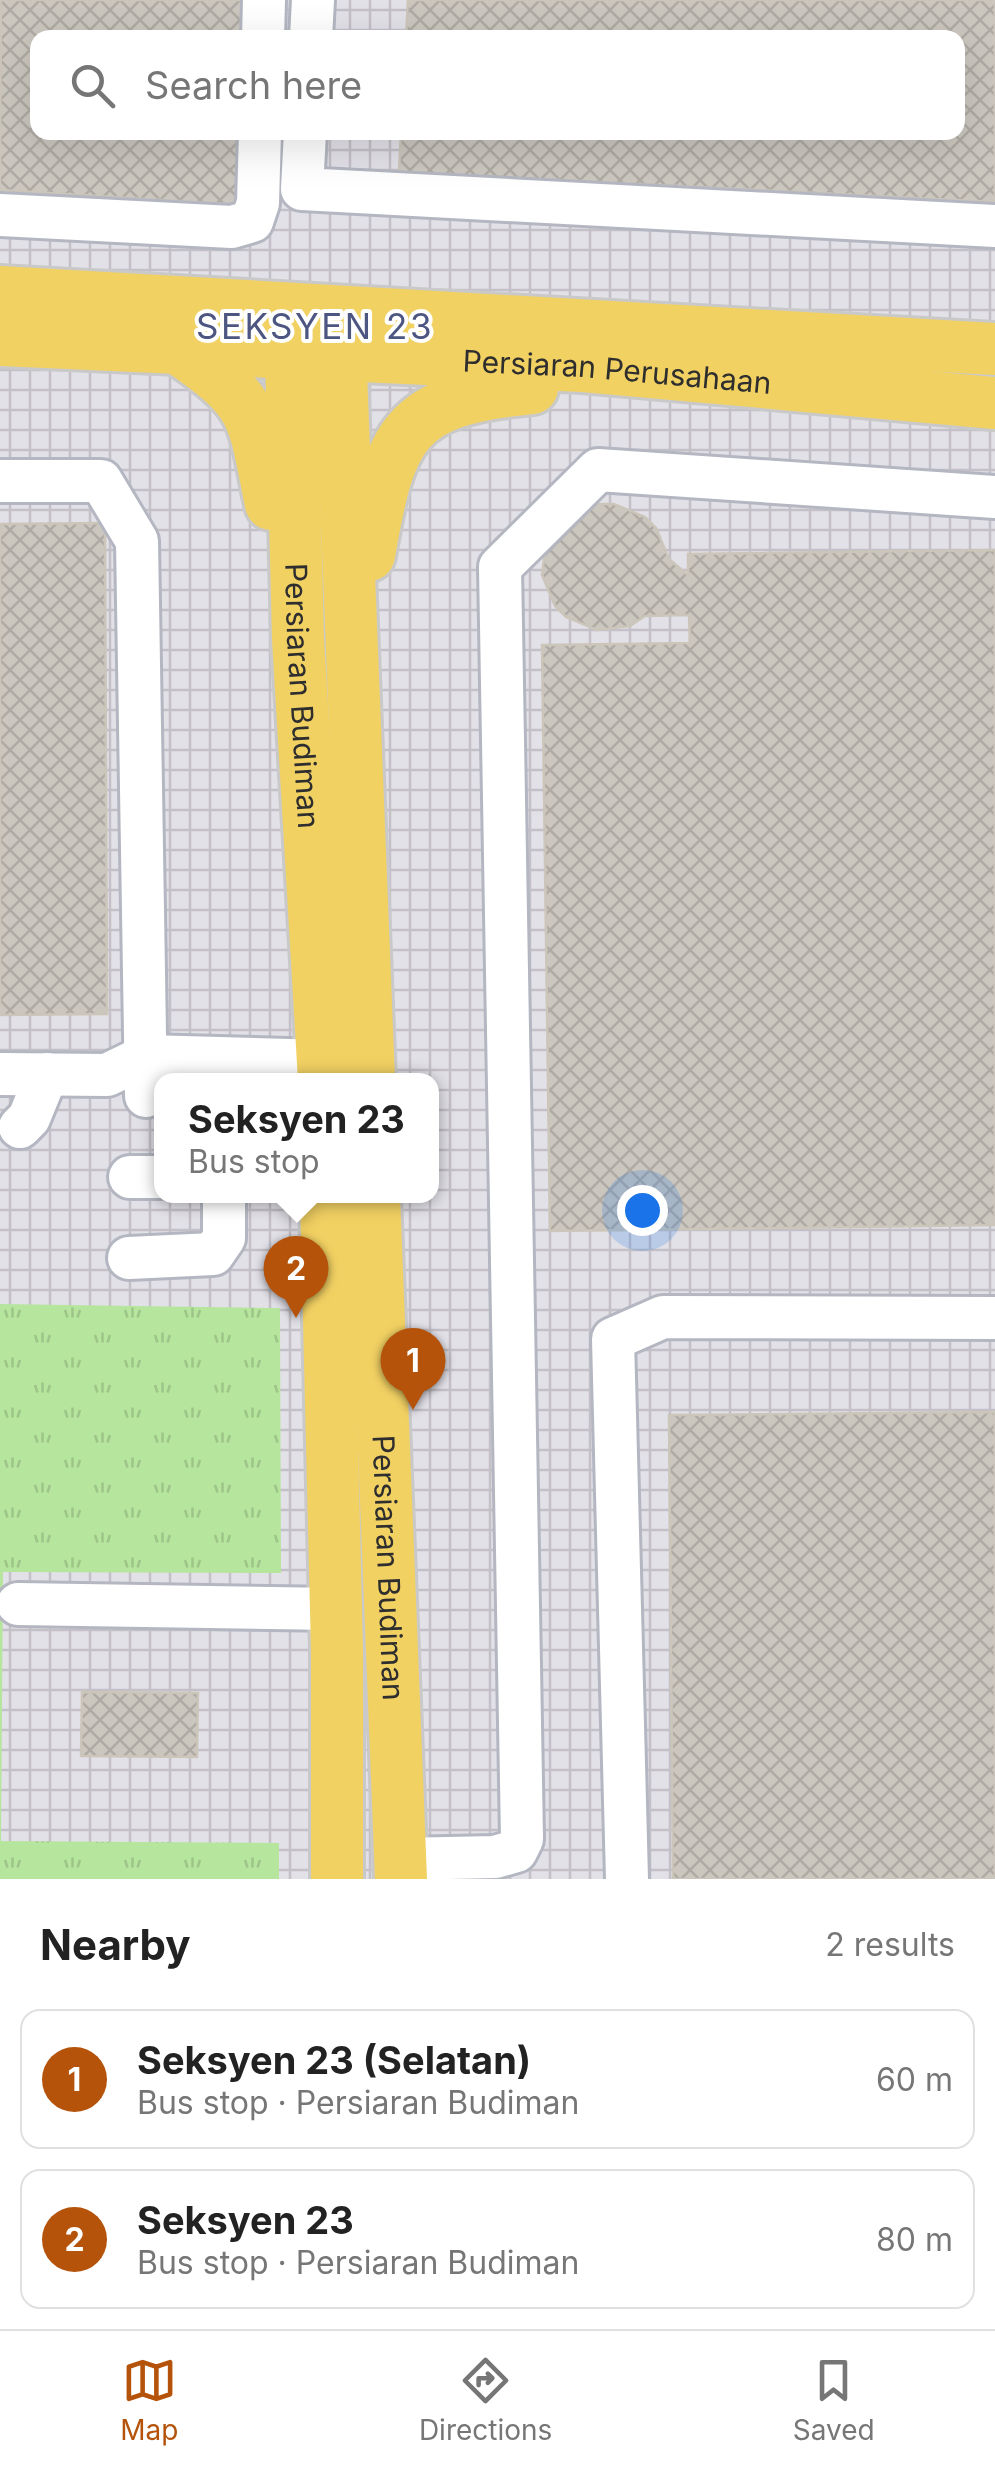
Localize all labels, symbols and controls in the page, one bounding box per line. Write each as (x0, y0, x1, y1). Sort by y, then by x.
search box (30, 30, 965, 140)
icon: search (65, 58, 120, 113)
text: Search here (145, 62, 362, 108)
district label: SEKSYEN 23 (196, 305, 434, 347)
street label: Persiaran Perusahaan (462, 343, 773, 401)
street label: Persiaran Budiman (278, 562, 327, 830)
popup (154, 1073, 439, 1203)
text: Seksyen 23 (188, 1096, 405, 1142)
text: Bus stop (188, 1142, 320, 1181)
your location (617, 1185, 668, 1236)
pin: 2 (264, 1236, 328, 1318)
pin: 1 (380, 1328, 446, 1410)
street label: Persiaran Budiman (365, 1434, 412, 1701)
text: Nearby (40, 1919, 191, 1970)
text: 2 results (825, 1925, 955, 1964)
text: Seksyen 23 (Selatan) (137, 2037, 531, 2083)
text: 1 (68, 2060, 81, 2099)
text: 60 m (876, 2060, 953, 2099)
text: Bus stop · Persiaran Budiman (137, 2083, 579, 2122)
text: Seksyen 23 (137, 2197, 354, 2243)
text: 2 (64, 2220, 85, 2259)
text: 80 m (876, 2220, 953, 2259)
text: Bus stop · Persiaran Budiman (137, 2243, 579, 2282)
tab: Map (120, 2353, 178, 2447)
tab: Directions (419, 2353, 552, 2447)
tab: Saved (793, 2353, 875, 2447)

